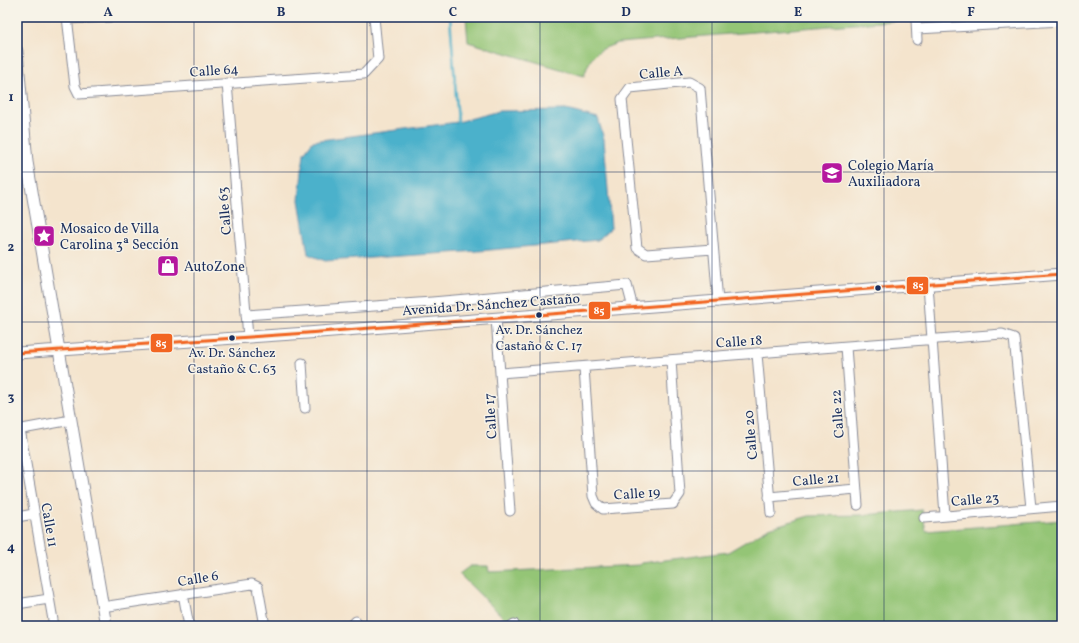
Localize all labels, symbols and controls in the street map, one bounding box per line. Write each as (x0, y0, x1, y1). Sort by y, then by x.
text: A (103, 4, 113, 22)
text: B (277, 4, 286, 22)
text: C (449, 4, 457, 22)
text: D (621, 4, 631, 22)
text: E (794, 4, 802, 22)
text: F (967, 4, 975, 22)
street label: Calle 64 (189, 60, 239, 83)
street label: Calle A (638, 62, 684, 85)
text: 1 (8, 89, 14, 107)
place label: Colegio María Auxiliadora (848, 157, 934, 192)
school or university icon: Colegio María Auxiliadora (819, 160, 845, 186)
street label: Calle 63 (214, 186, 237, 236)
place label: Mosaico de Villa Carolina 3ª Sección (60, 220, 179, 255)
place icon: Mosaico de Villa Carolina 3ª Sección (31, 223, 57, 249)
text: 2 (8, 239, 15, 257)
shop icon: AutoZone (155, 253, 181, 279)
place label: AutoZone (184, 258, 245, 277)
line badge: 85 (906, 276, 929, 295)
text: 85 (912, 279, 924, 294)
unlabelled marker (873, 283, 883, 293)
street label: Avenida Dr. Sánchez Castaño (401, 290, 581, 321)
line badge: 85 (588, 301, 611, 320)
text: 85 (593, 304, 605, 319)
marker: Av. Dr. Sánchez Castaño & C. 17 (534, 310, 544, 320)
place label: Av. Dr. Sánchez Castaño & C. 17 (495, 322, 583, 356)
street label: Calle 18 (715, 331, 763, 354)
line badge: 85 (150, 333, 173, 353)
marker: Av. Dr. Sánchez Castaño & C. 63 (227, 333, 237, 343)
text: 85 (155, 337, 167, 352)
place label: Av. Dr. Sánchez Castaño & C. 63 (188, 345, 276, 379)
text: 3 (8, 389, 15, 407)
street label: Calle 22 (827, 389, 850, 439)
street label: Calle 17 (480, 392, 503, 440)
street label: Calle 20 (740, 409, 763, 460)
street label: Calle 21 (792, 469, 840, 492)
street label: Calle 19 (613, 483, 661, 506)
street label: Calle 23 (950, 489, 1000, 512)
street label: Calle 11 (35, 502, 62, 549)
text: 4 (7, 539, 15, 557)
street label: Calle 6 (176, 567, 220, 592)

